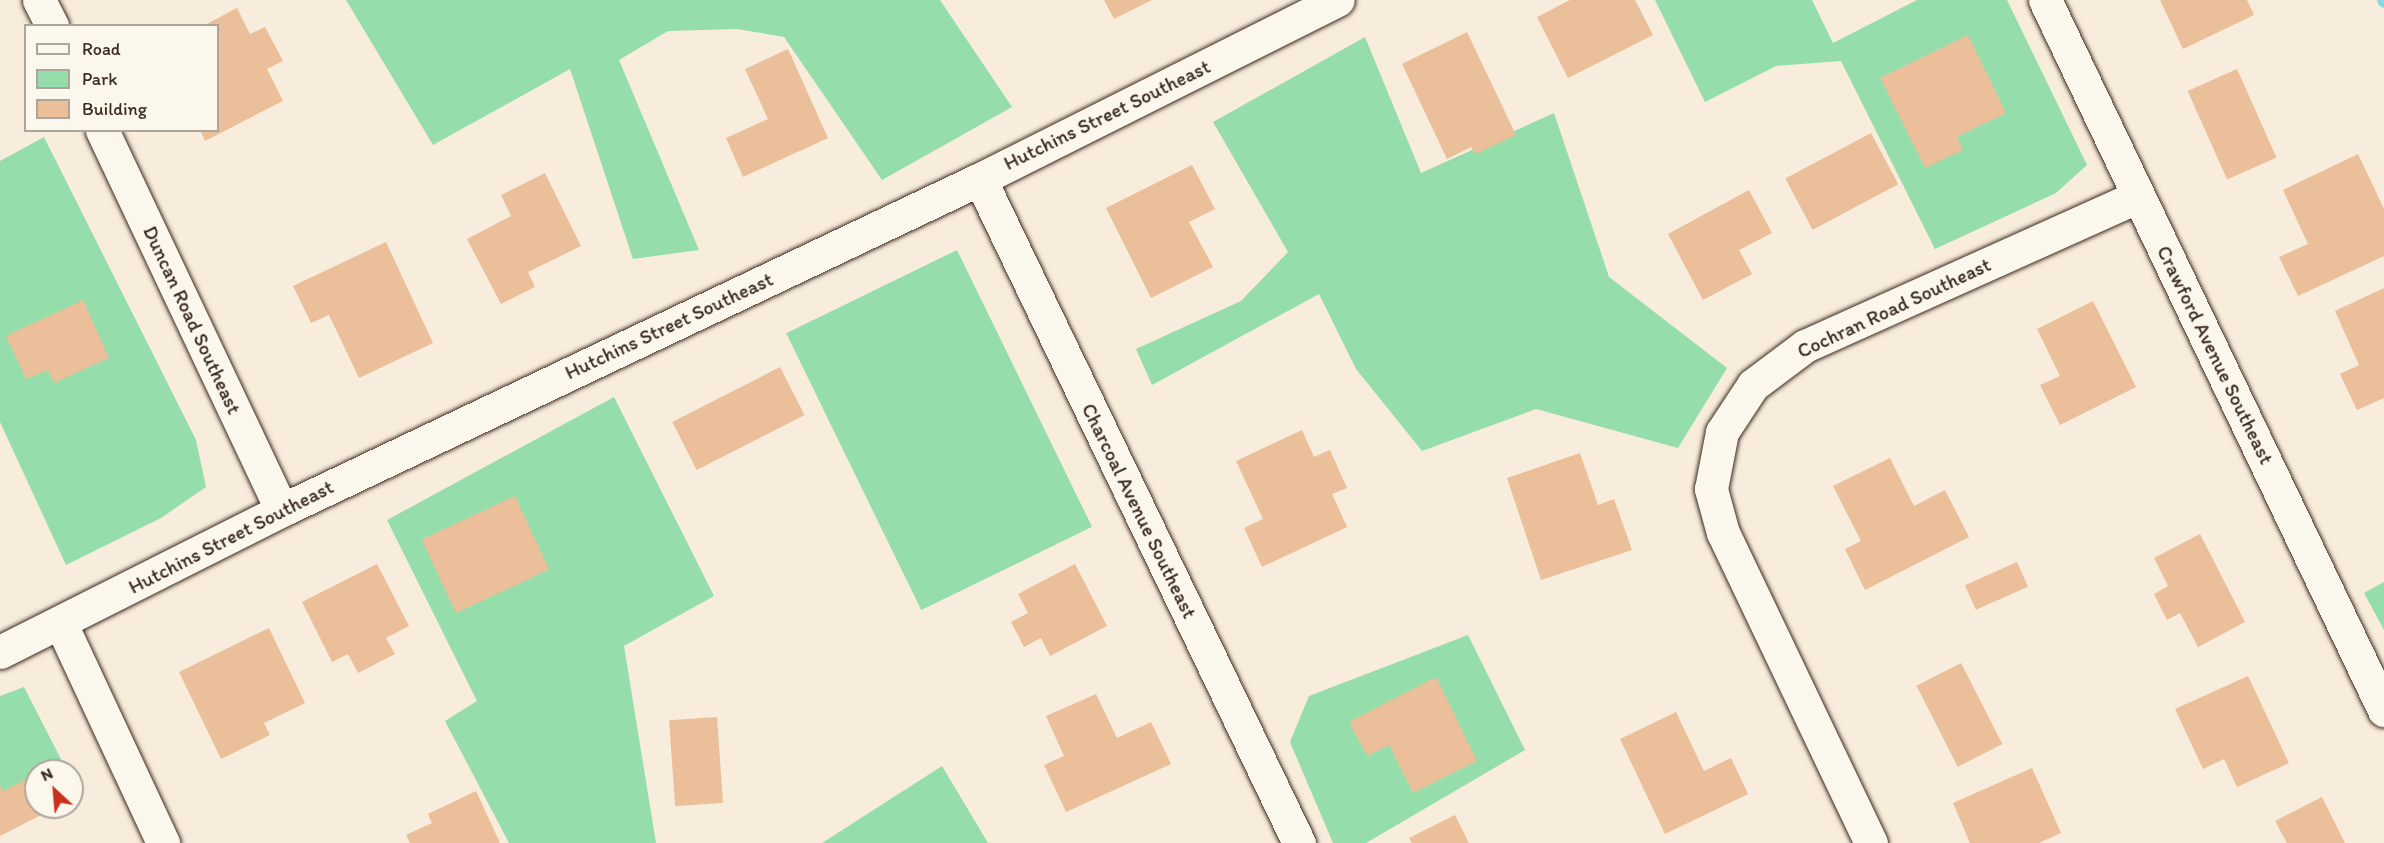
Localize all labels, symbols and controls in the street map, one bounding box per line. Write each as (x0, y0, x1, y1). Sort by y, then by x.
legend (24, 24, 219, 132)
text: Road (82, 38, 121, 60)
street label: Hutchins Street Southeast (1000, 55, 1214, 175)
text: Park (82, 68, 117, 90)
text: Building (82, 98, 147, 120)
street label: Duncan Road Southeast (138, 222, 246, 418)
street label: Crawford Avenue Southeast (2152, 242, 2278, 468)
street label: Cochran Road Southeast (1794, 253, 1994, 363)
street label: Hutchins Street Southeast (561, 267, 777, 385)
street label: Charcoal Avenue Southeast (1077, 400, 1201, 622)
street label: Hutchins Street Southeast (125, 475, 337, 599)
north arrow (24, 759, 84, 819)
text: N (38, 763, 56, 785)

